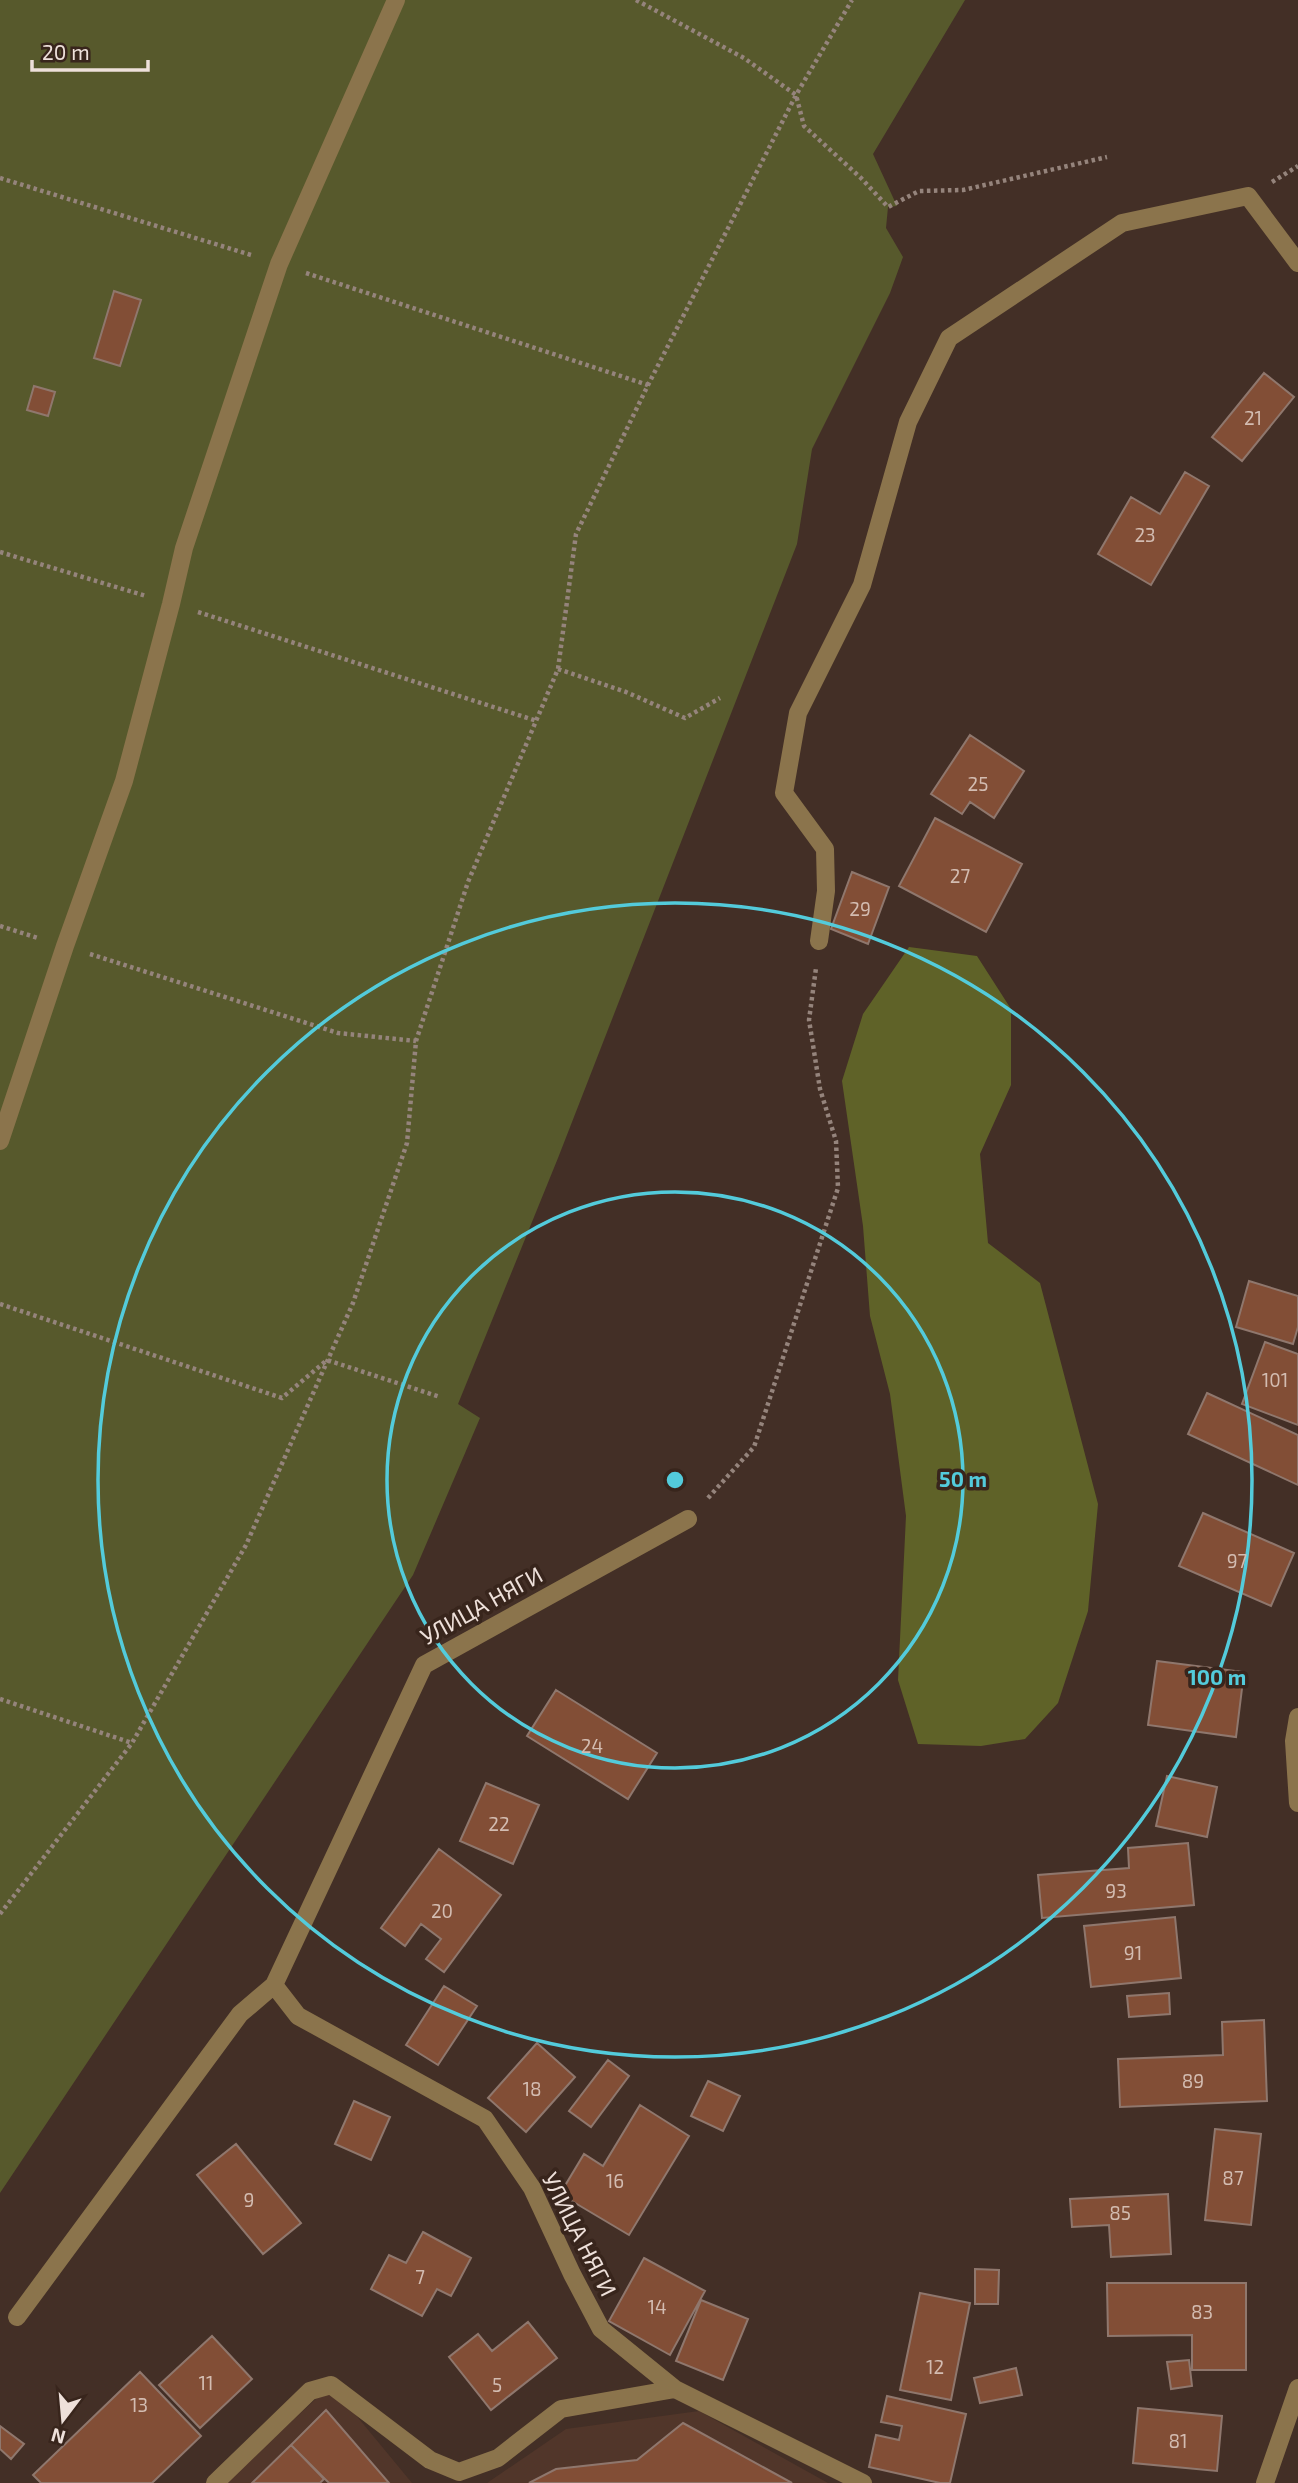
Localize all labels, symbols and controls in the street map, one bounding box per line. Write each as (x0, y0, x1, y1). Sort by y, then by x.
scale bar (32, 28, 147, 72)
text: 20 m (42, 39, 90, 64)
house number: 21 (1244, 406, 1262, 429)
house number: 23 (1134, 523, 1156, 546)
house number: 25 (968, 772, 988, 795)
house number: 27 (950, 864, 970, 887)
house number: 29 (849, 897, 871, 920)
house number: 101 (1262, 1368, 1288, 1391)
text: 50 m (939, 1466, 987, 1491)
centre of rings (663, 1468, 687, 1492)
house number: 97 (1227, 1549, 1248, 1572)
street label: УЛИЦА НЯГИ (415, 1560, 547, 1650)
text: 100 m (1188, 1664, 1246, 1689)
house number: 24 (581, 1734, 603, 1757)
house number: 22 (488, 1812, 510, 1835)
house number: 93 (1105, 1879, 1127, 1902)
house number: 20 (431, 1899, 453, 1922)
house number: 91 (1124, 1941, 1142, 1964)
house number: 89 (1182, 2069, 1204, 2092)
house number: 18 (522, 2077, 542, 2100)
house number: 87 (1222, 2166, 1244, 2189)
street label: УЛИЦА НЯГИ (537, 2167, 623, 2301)
house number: 16 (606, 2169, 624, 2192)
house number: 9 (244, 2188, 254, 2211)
house number: 85 (1109, 2201, 1131, 2224)
house number: 7 (415, 2265, 425, 2288)
house number: 14 (647, 2295, 667, 2318)
house number: 83 (1191, 2300, 1213, 2323)
house number: 12 (926, 2355, 944, 2378)
house number: 11 (198, 2371, 214, 2394)
house number: 5 (492, 2373, 502, 2396)
north arrow (28, 2385, 98, 2455)
house number: 13 (130, 2393, 148, 2416)
text: N (48, 2424, 68, 2450)
house number: 81 (1168, 2429, 1188, 2452)

